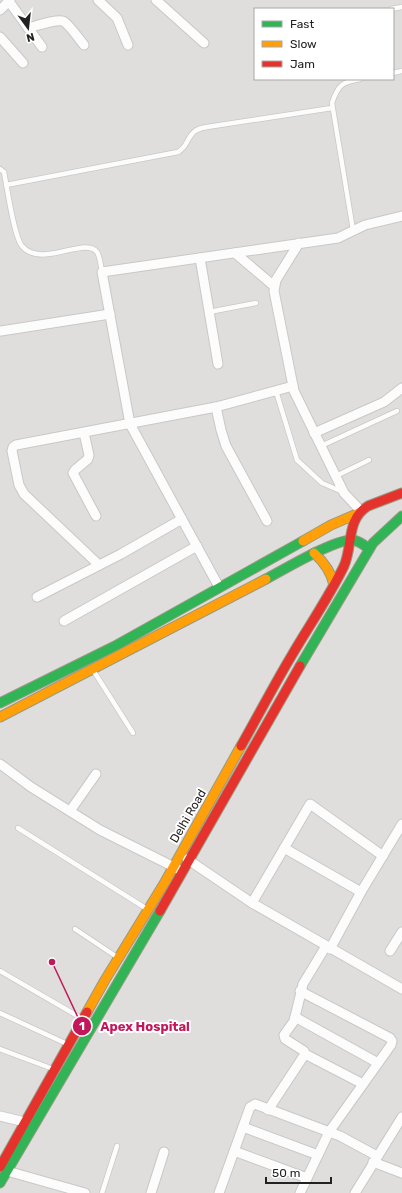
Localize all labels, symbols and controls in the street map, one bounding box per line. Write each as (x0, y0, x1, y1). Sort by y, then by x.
north arrow (8, 8, 48, 48)
legend (254, 8, 394, 80)
text: Fast (290, 17, 314, 31)
text: N (25, 30, 36, 45)
text: Slow (290, 37, 317, 51)
text: Jam (290, 57, 315, 71)
street label: Delhi Road (167, 787, 209, 845)
callout: Apex Hospital (72, 1014, 198, 1039)
text: 1 (79, 1019, 85, 1033)
text: Apex Hospital (100, 1019, 190, 1034)
scale bar (266, 1159, 331, 1185)
text: 50 m (272, 1166, 300, 1180)

